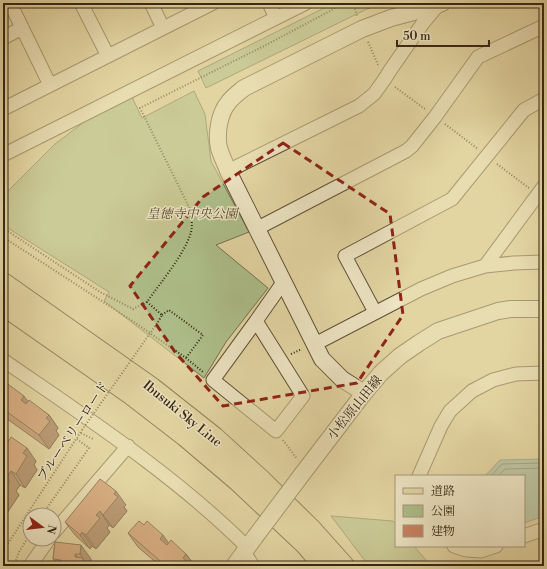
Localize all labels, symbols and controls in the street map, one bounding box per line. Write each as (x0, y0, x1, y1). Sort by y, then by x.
scale bar (397, 22, 489, 48)
text: 50 m (403, 29, 431, 44)
park label: 皇徳寺中央公園 (146, 206, 239, 222)
street label: 小松原山田線 (324, 372, 386, 443)
street label: Ibusuki Sky Line (140, 377, 225, 451)
street label: ブルーベリーロード (34, 379, 112, 484)
legend (395, 475, 525, 547)
text: 道路 (431, 484, 455, 499)
text: 公園 (431, 504, 455, 519)
north arrow (22, 507, 62, 547)
text: N (43, 523, 59, 536)
text: 建物 (431, 524, 455, 539)

